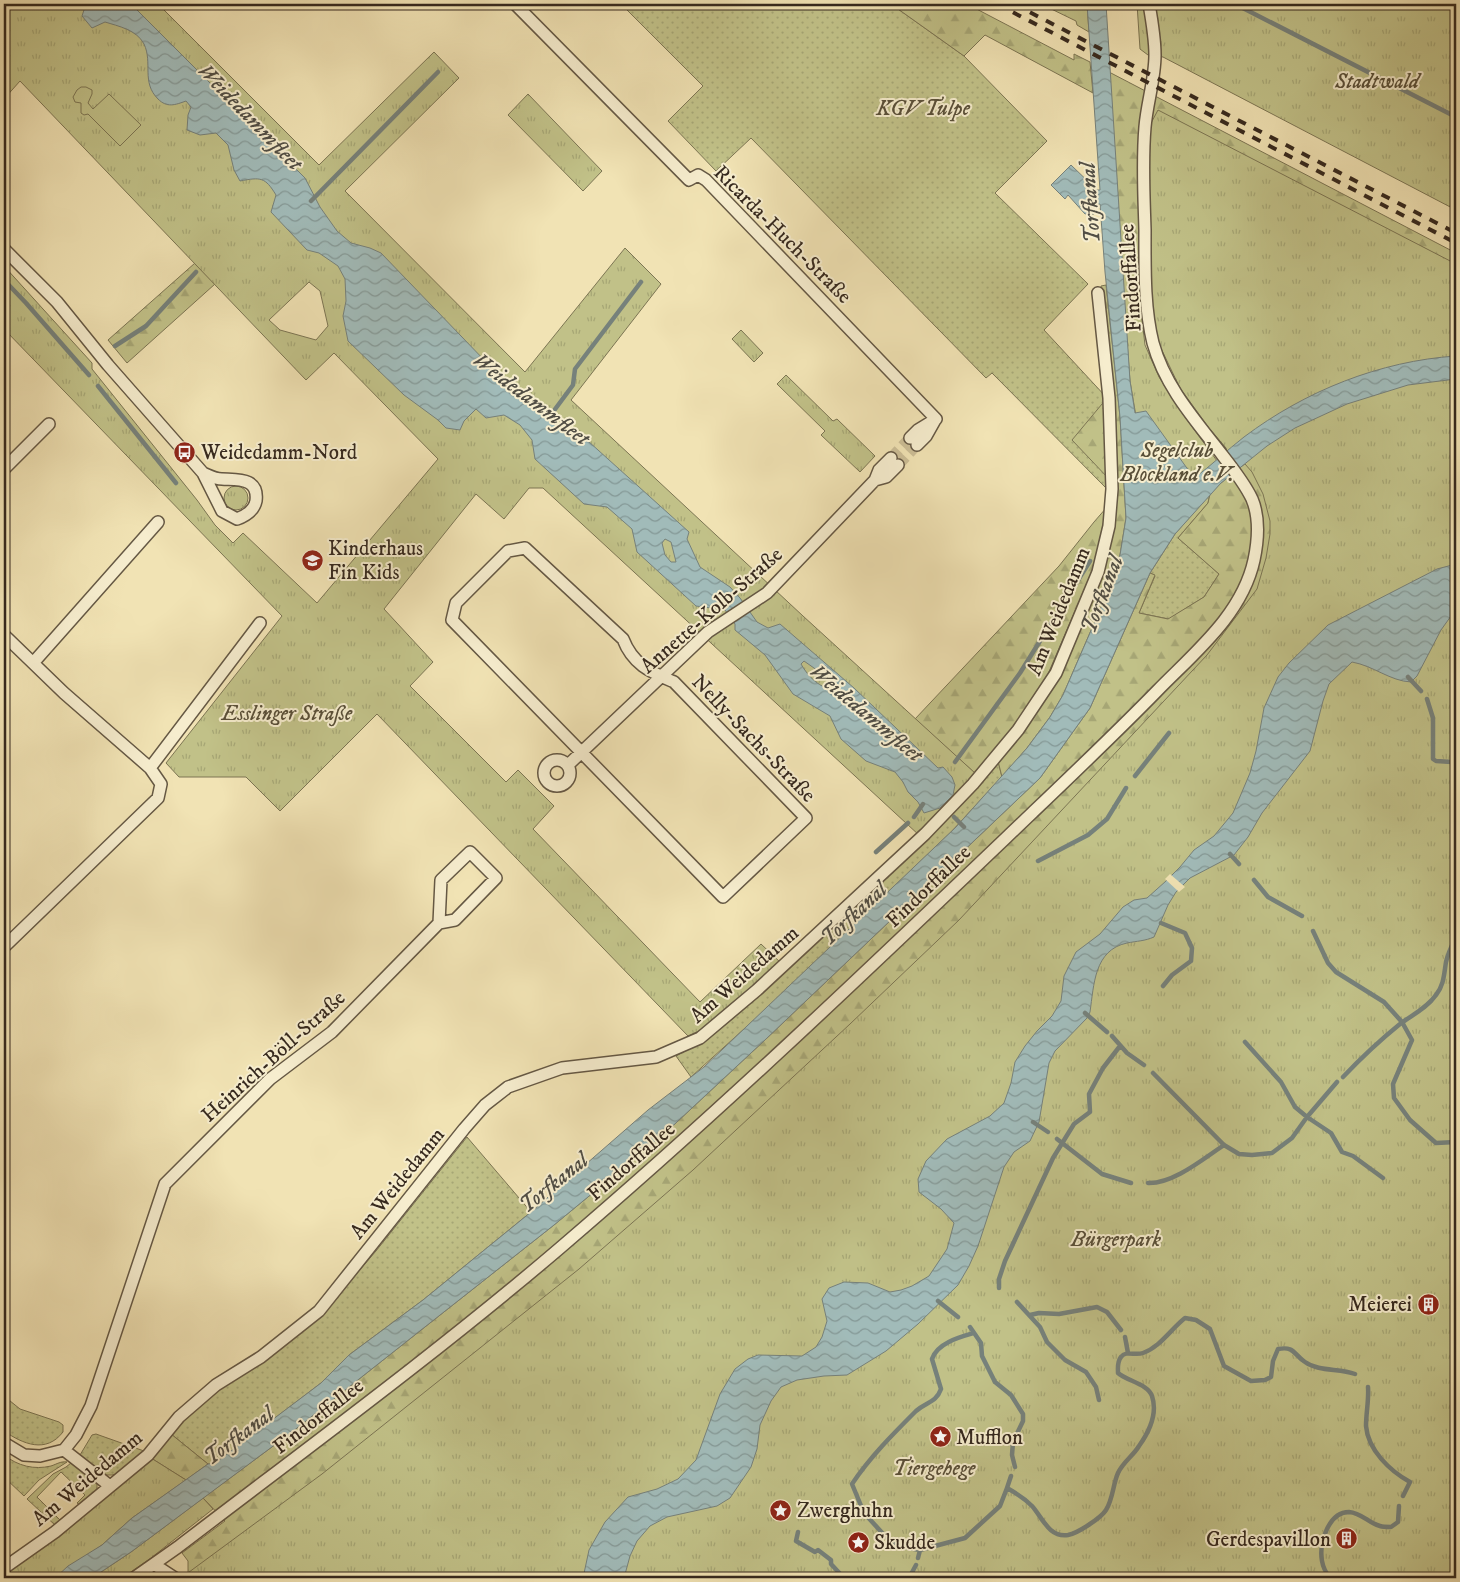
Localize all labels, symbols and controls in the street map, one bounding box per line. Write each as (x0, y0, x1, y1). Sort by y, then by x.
water label: Weidedammfleet (192, 58, 309, 177)
park label: Stadtwald (1334, 69, 1422, 95)
park label: KGV Tulpe (875, 96, 971, 122)
water label: Torfkanal (1074, 159, 1107, 244)
street label: Ricarda-Huch-Straße (708, 160, 857, 309)
street label: Findorffallee (1114, 223, 1148, 333)
water label: Weidedammfleet (467, 346, 596, 453)
park label: Segelclub Blockland e.V. (1119, 438, 1235, 488)
bus stop icon: Weidedamm-Nord (173, 440, 197, 464)
place label: Weidedamm-Nord (200, 440, 358, 466)
place label: Kinderhaus Fin Kids (328, 536, 423, 586)
street label: Annette-Kolb-Straße (635, 542, 788, 680)
street label: Am Weidedamm (1021, 543, 1097, 679)
school or university icon: Kinderhaus Fin Kids (300, 548, 324, 572)
water label: Torfkanal (1075, 550, 1130, 637)
water label: Weidedammfleet (804, 658, 929, 769)
street label: Nelly-Sachs-Straße (686, 669, 821, 808)
park label: Esslinger Straße (221, 701, 353, 727)
street label: Findorffallee (881, 840, 977, 934)
water label: Torfkanal (815, 875, 895, 952)
street label: Am Weidedamm (685, 920, 805, 1029)
street label: Heinrich-Böll-Straße (196, 985, 351, 1128)
street label: Findorffallee (582, 1116, 681, 1207)
street label: Am Weidedamm (345, 1122, 451, 1245)
water label: Torfkanal (514, 1146, 596, 1219)
park label: Bürgerpark (1070, 1227, 1161, 1253)
place label: Meierei (1348, 1292, 1412, 1318)
building icon: Meierei (1416, 1292, 1440, 1316)
street label: Findorffallee (268, 1373, 369, 1460)
water label: Torfkanal (198, 1400, 281, 1471)
street label: Am Weidedamm (27, 1425, 148, 1532)
place icon: Mufflon (928, 1425, 952, 1449)
place label: Mufflon (956, 1425, 1023, 1451)
park label: Tiergehege (893, 1456, 976, 1482)
place icon: Zwerghuhn (769, 1498, 793, 1522)
place label: Zwerghuhn (797, 1498, 893, 1524)
place label: Gerdespavillon (1206, 1527, 1331, 1553)
building icon: Gerdespavillon (1335, 1527, 1359, 1551)
place icon: Skudde (846, 1530, 870, 1554)
place label: Skudde (874, 1530, 935, 1556)

